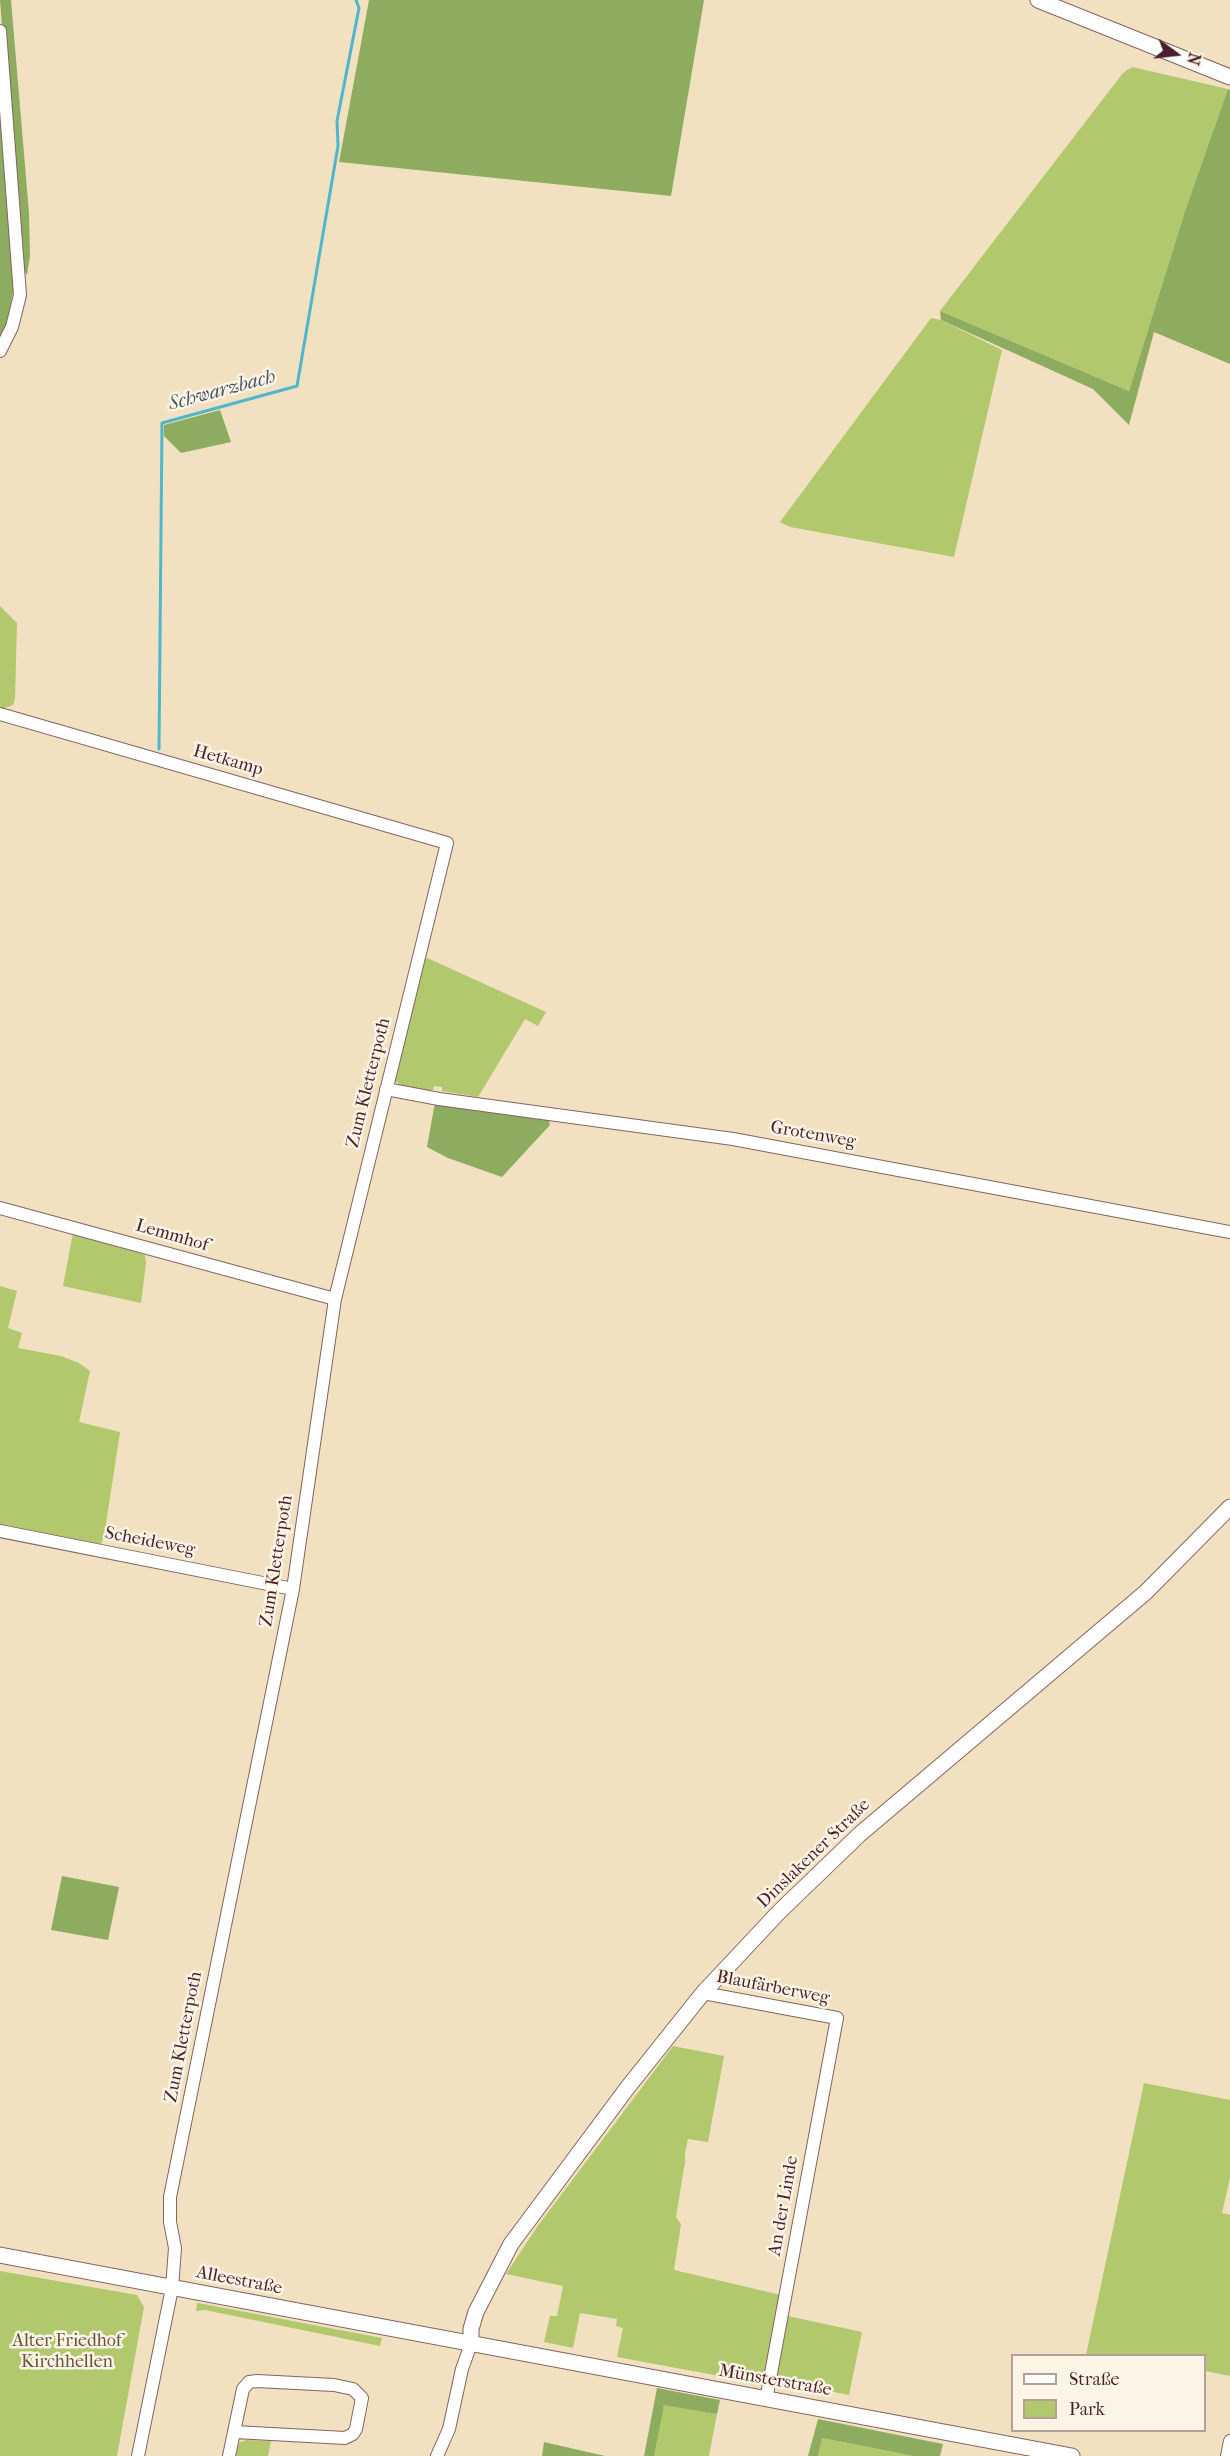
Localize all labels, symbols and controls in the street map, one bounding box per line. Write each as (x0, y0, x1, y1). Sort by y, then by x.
north arrow (1146, 24, 1206, 84)
text: N (1183, 50, 1205, 67)
water label: Schwarzbach (166, 365, 278, 417)
street label: Hetkamp (191, 741, 265, 781)
street label: Zum Kletterpoth (342, 1016, 396, 1150)
street label: Grotenweg (769, 1117, 857, 1153)
street label: Lemmhof (133, 1215, 211, 1257)
street label: Zum Kletterpoth (256, 1494, 298, 1628)
street label: Scheideweg (103, 1523, 197, 1561)
street label: Dinslakener Straße (753, 1795, 875, 1913)
street label: Blaufärberweg (715, 1966, 831, 2010)
street label: Zum Kletterpoth (161, 1970, 207, 2104)
street label: An der Linde (765, 2154, 803, 2258)
street label: Alleestraße (194, 2262, 284, 2300)
park label: Alter Friedhof Kirchhellen (12, 2331, 122, 2374)
legend (1011, 2354, 1206, 2432)
street label: Münsterstraße (717, 2360, 833, 2402)
text: Straße (1069, 2369, 1119, 2390)
text: Park (1069, 2399, 1105, 2420)

